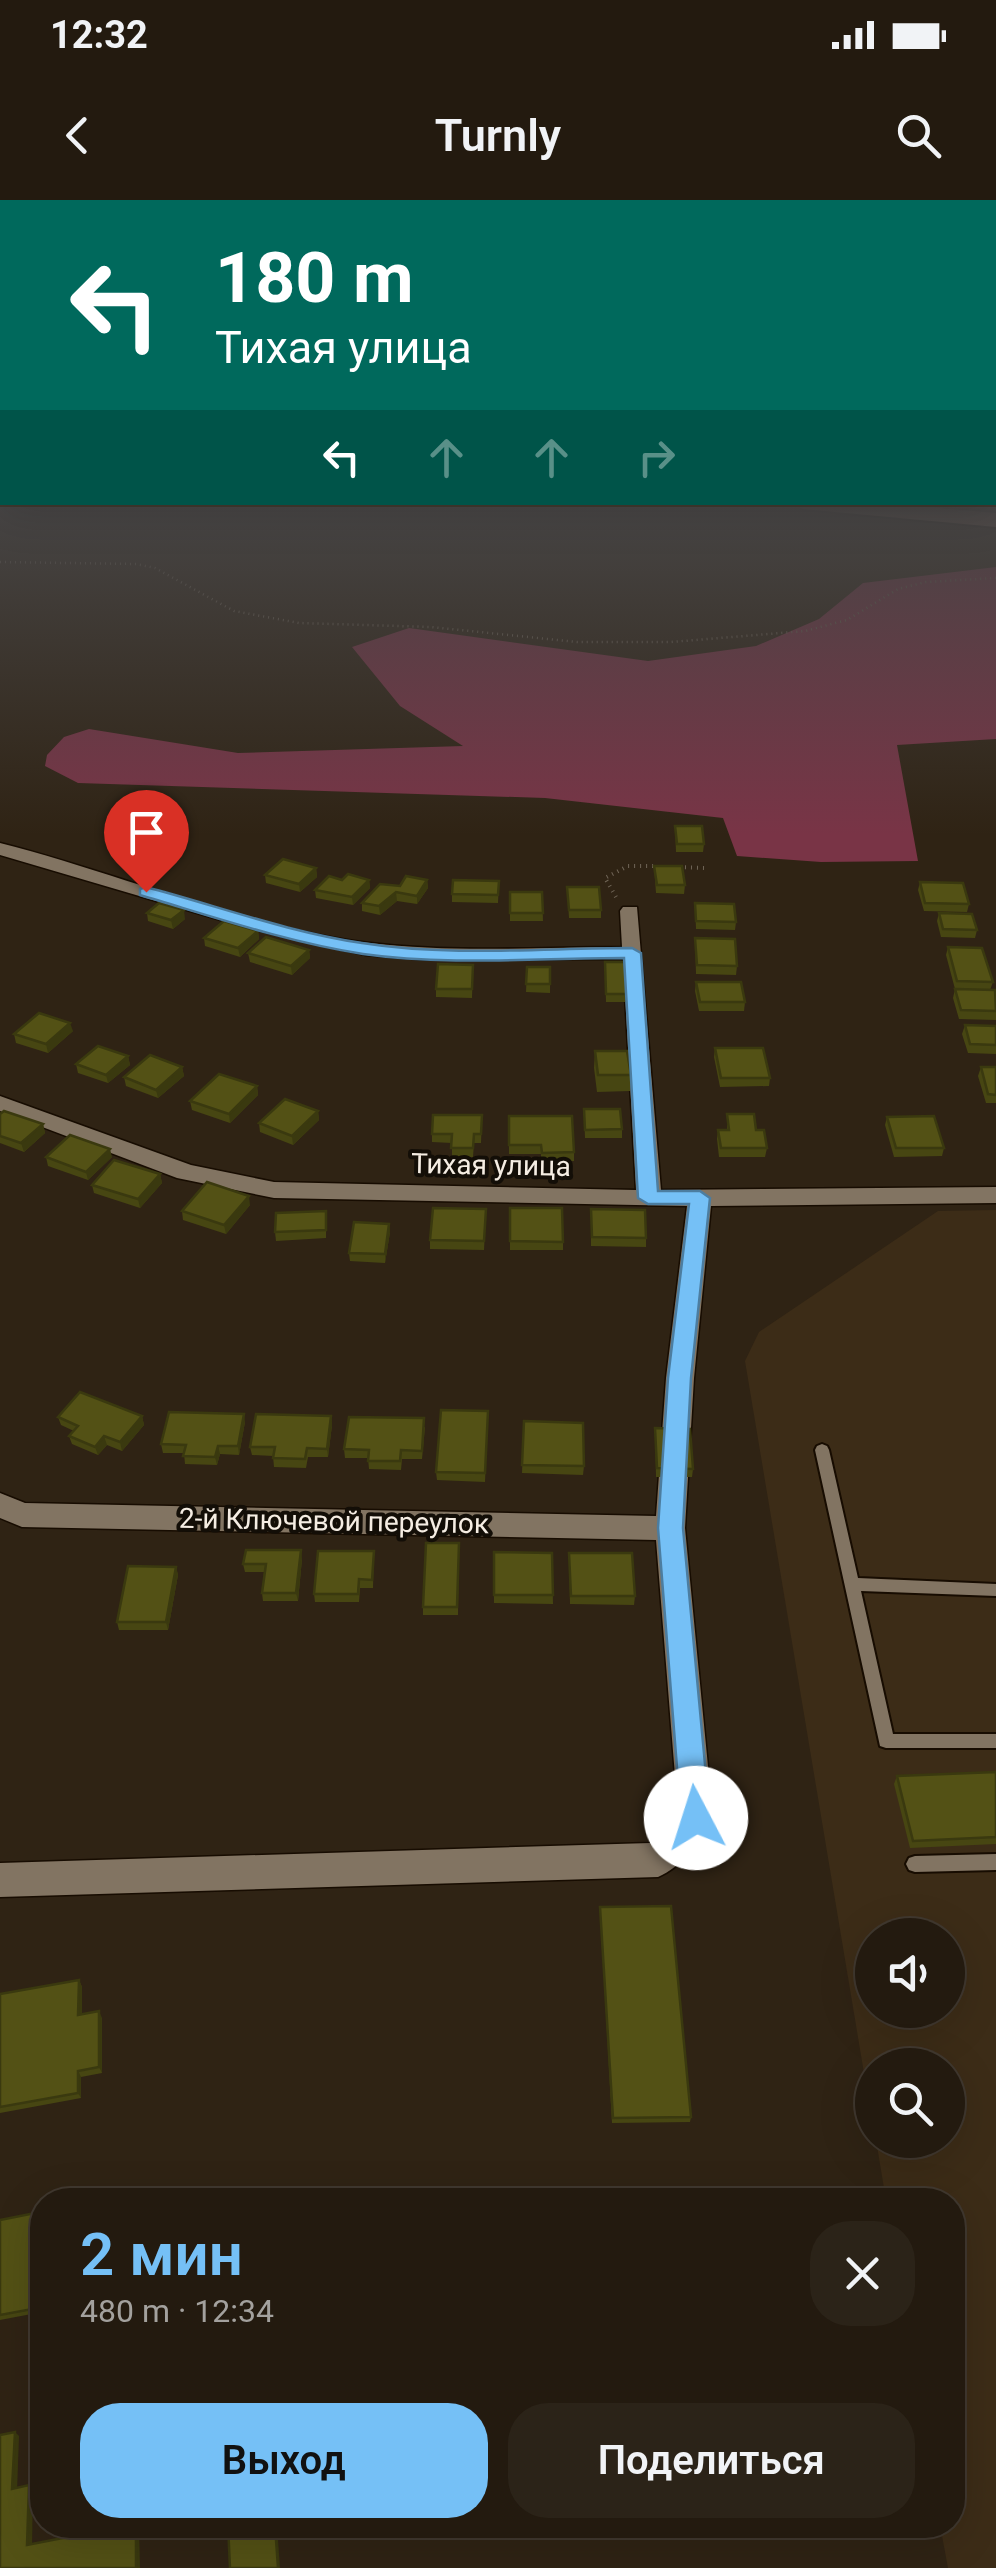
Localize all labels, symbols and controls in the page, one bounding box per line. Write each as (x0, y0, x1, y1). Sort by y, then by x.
text: 12:32 (50, 13, 148, 57)
icon: back (50, 108, 105, 163)
icon: search (891, 108, 946, 163)
text: Turnly (435, 109, 561, 162)
text: 180 m (215, 237, 414, 319)
icon: left (50, 240, 180, 370)
text: Тихая улица (215, 321, 472, 374)
icon: left (314, 430, 369, 485)
icon: ahead (419, 430, 474, 485)
icon: ahead (524, 430, 579, 485)
icon: right (629, 430, 684, 485)
pin (104, 790, 189, 893)
icon: arrive (119, 805, 174, 860)
street label: Тихая улица (411, 1147, 571, 1183)
street label: 2-й Ключевой переулок (179, 1502, 489, 1540)
position arrow (644, 1766, 748, 1870)
map controls (855, 1918, 965, 2158)
button: sound (855, 1918, 965, 2028)
button: search (855, 2048, 965, 2158)
text: 2 мин (80, 2219, 243, 2290)
button: close (810, 2221, 915, 2326)
text: 480 m · 12:34 (80, 2292, 274, 2330)
button: Выход (80, 2403, 488, 2518)
button: Поделиться (508, 2403, 915, 2518)

